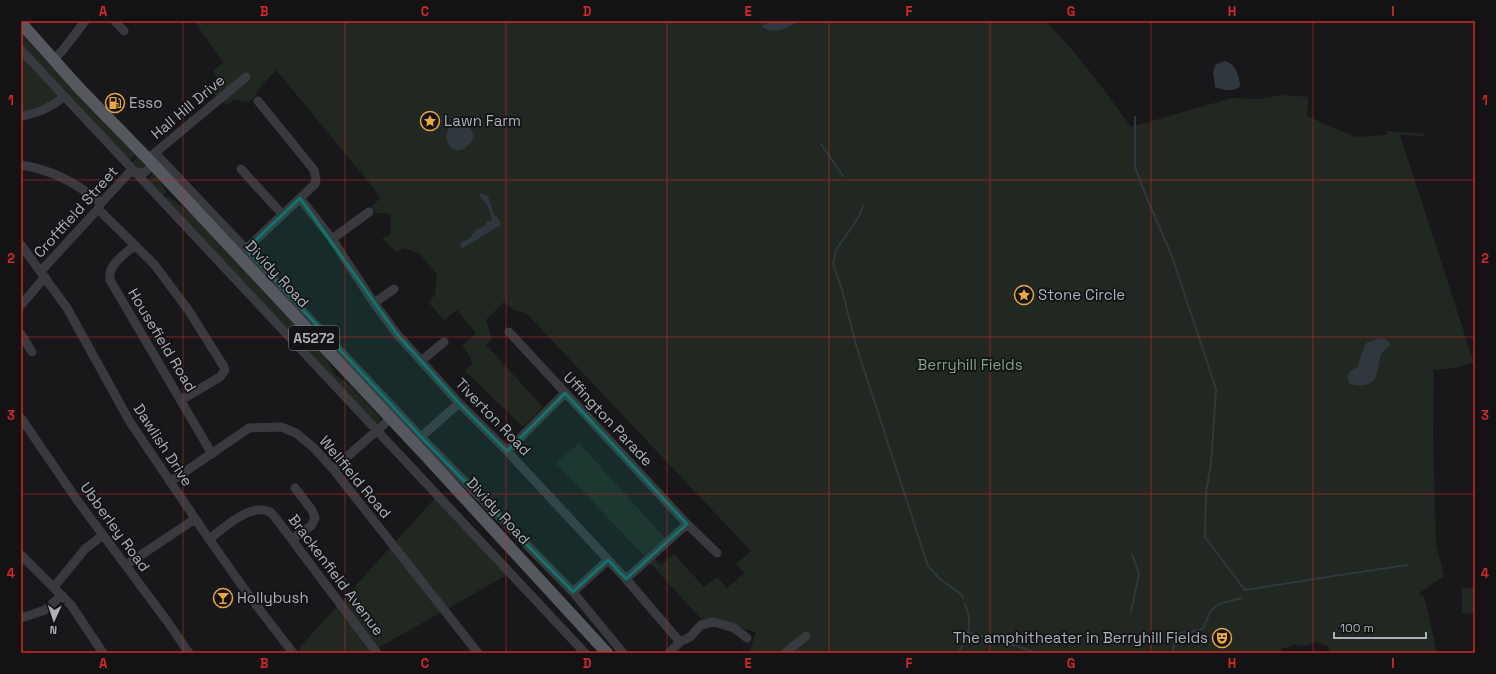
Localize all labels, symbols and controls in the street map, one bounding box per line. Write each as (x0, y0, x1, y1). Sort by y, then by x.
text: A (99, 3, 108, 20)
text: B (260, 3, 269, 20)
text: C (421, 3, 429, 20)
text: D (583, 3, 592, 20)
text: E (744, 3, 752, 20)
text: F (906, 3, 913, 20)
text: G (1067, 3, 1075, 20)
text: H (1228, 3, 1236, 20)
text: I (1391, 3, 1395, 20)
street label: Hall Hill Drive (147, 70, 228, 143)
text: 1 (8, 92, 14, 109)
fuel station icon: Esso (104, 92, 126, 114)
text: 1 (1482, 92, 1488, 109)
place label: Esso (129, 93, 163, 112)
place icon: Lawn Farm (419, 110, 441, 132)
place label: Lawn Farm (444, 111, 521, 130)
street label: Croftfield Street (29, 162, 122, 262)
street label: Dividy Road (241, 236, 313, 311)
text: 2 (7, 250, 15, 267)
text: 2 (1481, 250, 1489, 267)
street label: Housefield Road (124, 284, 201, 395)
place icon: Stone Circle (1013, 284, 1035, 306)
place label: Stone Circle (1038, 285, 1125, 304)
road number: A5272 (289, 326, 339, 350)
park label: Berryhill Fields (917, 355, 1023, 374)
street label: Uffington Parade (560, 367, 657, 470)
street label: Tiverton Road (452, 374, 535, 459)
street label: Dawlish Drive (130, 400, 197, 490)
text: 3 (7, 407, 15, 424)
text: 3 (1481, 407, 1489, 424)
street label: Wellfield Road (315, 432, 395, 522)
street label: Dividy Road (462, 473, 534, 548)
street label: Ubberley Road (76, 478, 154, 575)
street label: Brackenfield Avenue (285, 510, 388, 639)
text: 4 (7, 565, 15, 582)
text: 4 (1481, 565, 1489, 582)
bar icon: Hollybush (212, 587, 234, 609)
place label: Hollybush (237, 588, 309, 607)
north arrow (34, 600, 74, 640)
scale bar (1334, 614, 1426, 640)
text: 100 m (1340, 620, 1374, 636)
text: N (49, 623, 58, 637)
theatre icon: The amphitheater in Berryhill Fields (1211, 627, 1233, 649)
place label: The amphitheater in Berryhill Fields (953, 628, 1208, 647)
text: A (99, 655, 108, 672)
text: B (260, 655, 269, 672)
text: C (421, 655, 429, 672)
text: D (583, 655, 592, 672)
text: E (744, 655, 752, 672)
text: F (906, 655, 913, 672)
text: G (1067, 655, 1075, 672)
text: H (1228, 655, 1236, 672)
text: I (1391, 655, 1395, 672)

